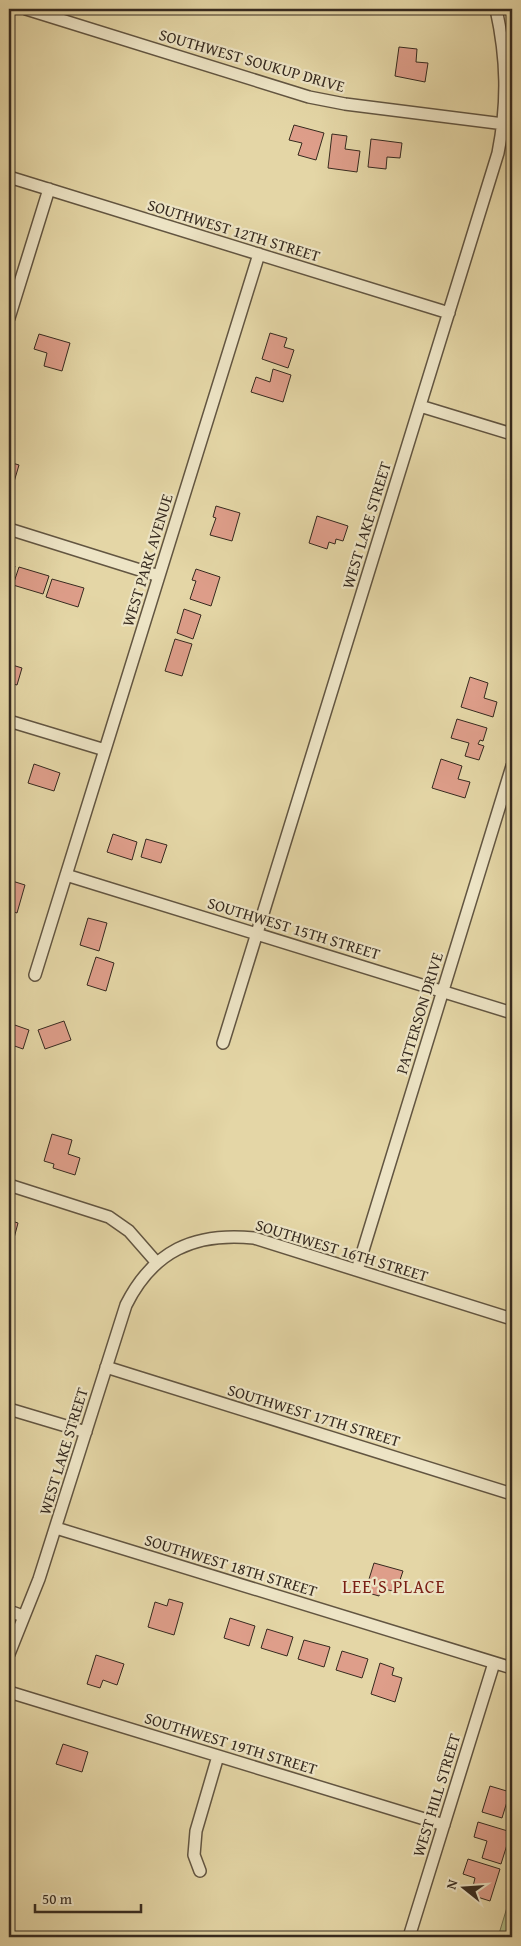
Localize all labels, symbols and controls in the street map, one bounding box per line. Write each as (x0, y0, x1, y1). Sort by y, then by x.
street label: SOUTHWEST SOUKUP DRIVE (156, 22, 348, 98)
street label: SOUTHWEST 12TH STREET (145, 192, 323, 268)
street label: WEST LAKE STREET (335, 458, 397, 591)
street label: WEST PARK AVENUE (115, 491, 179, 629)
street label: SOUTHWEST 15TH STREET (205, 890, 383, 966)
street label: PATTERSON DRIVE (389, 949, 449, 1077)
street label: SOUTHWEST 16TH STREET (253, 1212, 431, 1288)
street label: SOUTHWEST 17TH STREET (225, 1377, 403, 1453)
street label: WEST LAKE STREET (32, 1384, 94, 1517)
street label: SOUTHWEST 18TH STREET (142, 1527, 320, 1603)
district label: LEE'S PLACE (342, 1573, 446, 1600)
street label: SOUTHWEST 19TH STREET (142, 1705, 320, 1781)
street label: WEST HILL STREET (406, 1730, 466, 1860)
north arrow (438, 1864, 488, 1914)
text: N (441, 1876, 463, 1892)
scale bar (35, 1881, 141, 1913)
text: 50 m (42, 1888, 73, 1909)

